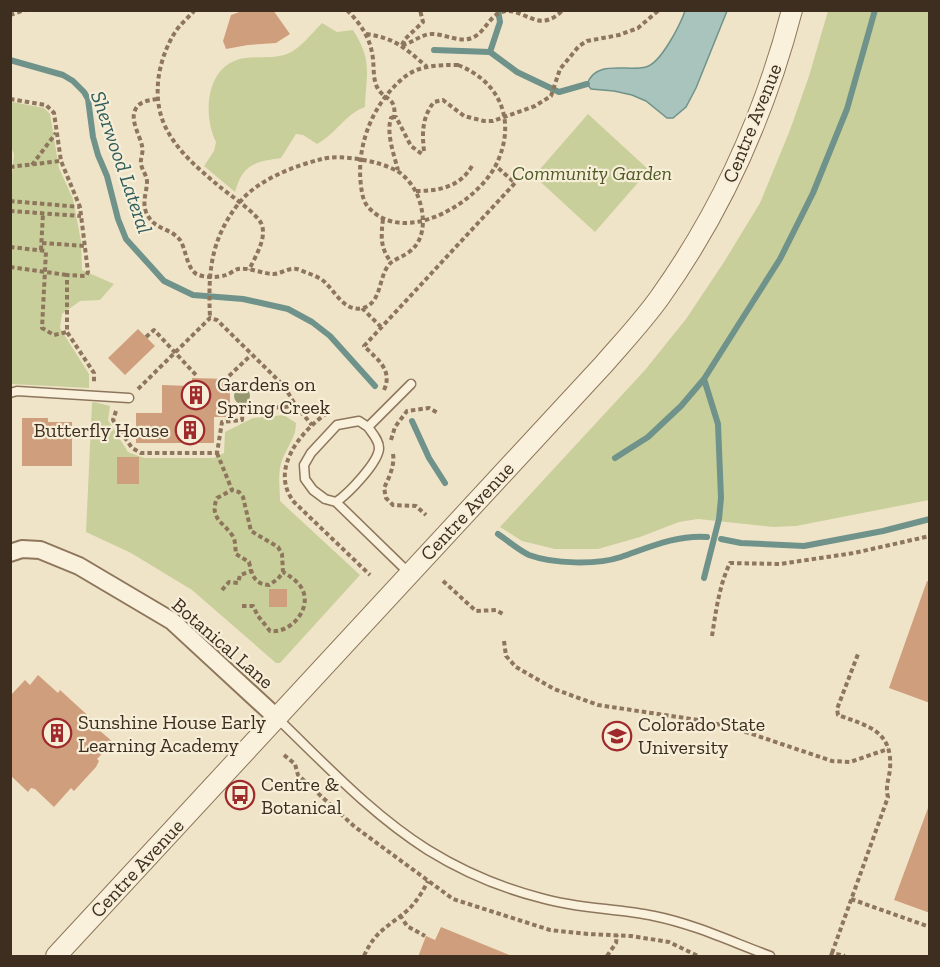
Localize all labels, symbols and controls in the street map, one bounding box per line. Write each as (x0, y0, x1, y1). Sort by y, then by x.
street label: Centre Avenue (717, 60, 787, 186)
water label: Sherwood Lateral (86, 87, 158, 237)
park label: Community Garden (512, 161, 672, 185)
place label: Gardens on Spring Creek (217, 372, 331, 419)
building icon: Gardens on Spring Creek (180, 379, 212, 411)
building icon: Butterfly House (174, 414, 206, 446)
place label: Butterfly House (33, 418, 169, 442)
street label: Centre Avenue (415, 457, 519, 565)
street label: Botanical Lane (167, 592, 279, 694)
place label: Sunshine House Early Learning Academy (78, 710, 267, 757)
place label: Colorado State University (638, 712, 765, 759)
building icon: Sunshine House Early Learning Academy (41, 717, 73, 749)
school or university icon: Colorado State University (601, 720, 633, 752)
place label: Centre & Botanical (261, 772, 342, 819)
bus stop icon: Centre & Botanical (224, 779, 256, 811)
street label: Centre Avenue (85, 814, 189, 922)

